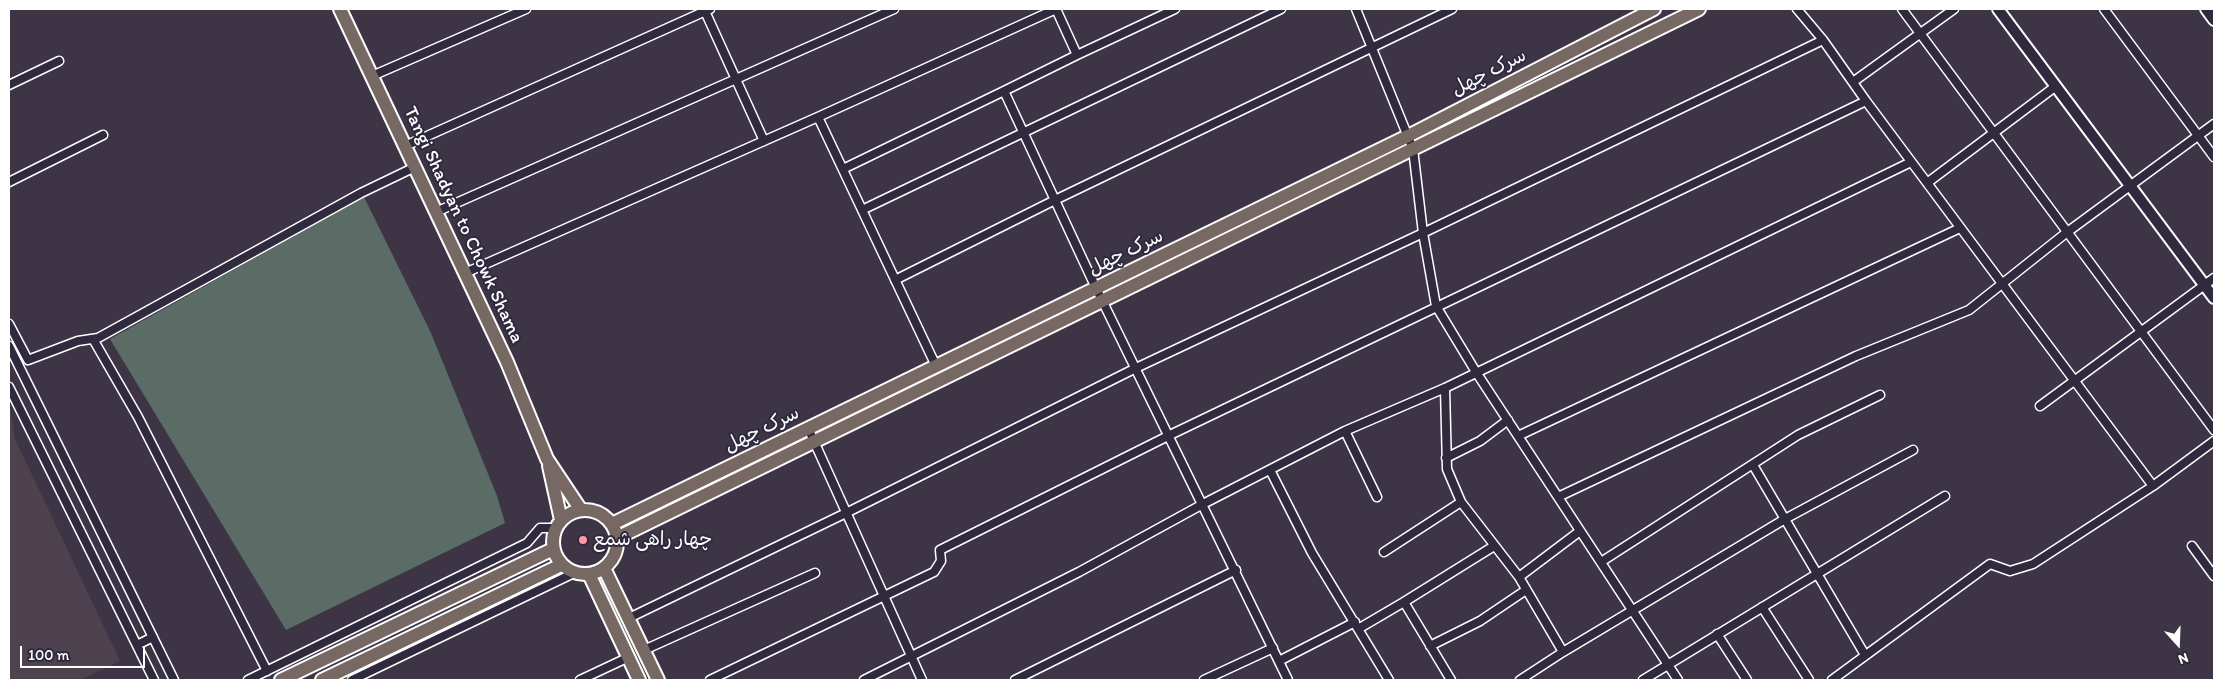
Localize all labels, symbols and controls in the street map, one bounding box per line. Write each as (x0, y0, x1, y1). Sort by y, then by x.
street label: سرک چهل (1448, 44, 1530, 102)
street label: Tangi Shadyan to Chowk Shama (398, 103, 528, 347)
street label: سرک چهل (1085, 225, 1167, 281)
street label: سرک چهل (721, 402, 803, 458)
place label: چهار راهی شمع (593, 529, 712, 551)
marker: چهار راهی شمع (577, 534, 589, 546)
north arrow (2153, 619, 2203, 669)
scale bar (22, 636, 148, 668)
text: 100 m (28, 646, 69, 664)
text: N (2176, 649, 2191, 668)

